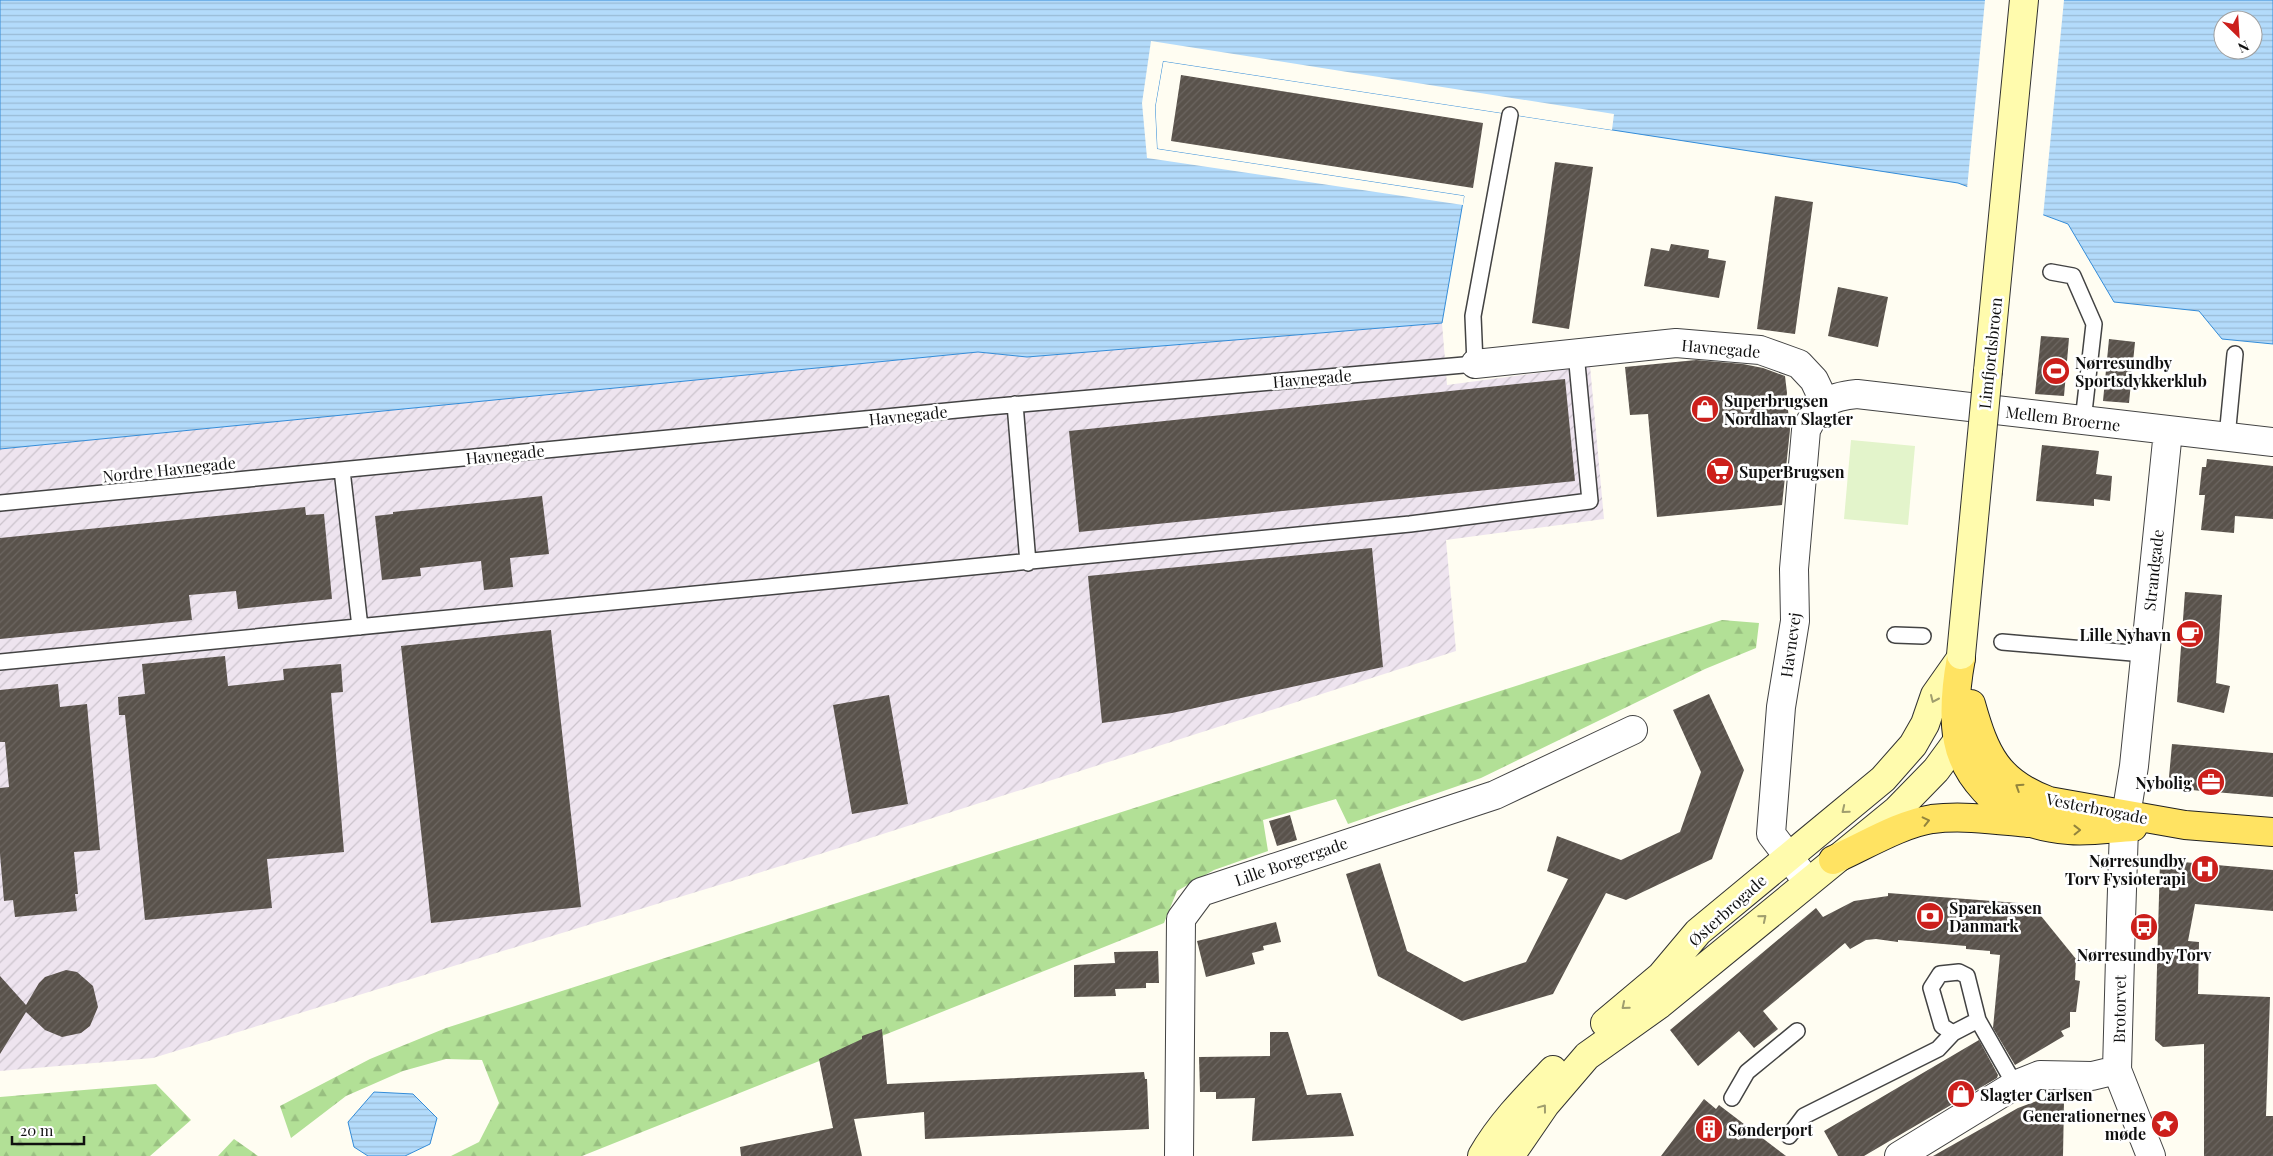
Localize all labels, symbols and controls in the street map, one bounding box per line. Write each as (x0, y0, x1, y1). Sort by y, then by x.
north arrow (2213, 10, 2263, 60)
text: N (2235, 36, 2252, 58)
street label: Limfjordsbroen (1974, 296, 2006, 410)
street label: Havnegade (1681, 334, 1761, 362)
place label: Nørresundby Sportsdykkerklub (2075, 352, 2207, 391)
sports icon: Nørresundby Sportsdykkerklub (2041, 356, 2071, 386)
street label: Havnegade (1272, 364, 1352, 392)
place label: Superbrugsen Nordhavn Slagter (1724, 390, 1854, 429)
shop icon: Superbrugsen Nordhavn Slagter (1690, 394, 1720, 424)
street label: Havnegade (868, 400, 948, 430)
street label: Mellem Broerne (2004, 401, 2122, 435)
street label: Havnegade (465, 439, 545, 469)
street label: Nordre Havnegade (101, 452, 237, 486)
supermarket icon: SuperBrugsen (1705, 456, 1735, 486)
place label: SuperBrugsen (1739, 461, 1845, 482)
street label: Strandgade (2138, 528, 2168, 612)
street label: Havnevej (1775, 611, 1805, 679)
cafe icon: Lille Nyhavn (2175, 619, 2205, 649)
place label: Lille Nyhavn (2080, 624, 2171, 645)
one-way arrow (1930, 694, 1941, 703)
office icon: Nybolig (2196, 767, 2226, 797)
place label: Nybolig (2135, 772, 2192, 793)
one-way arrow (2015, 783, 2024, 793)
street label: Vesterbrogade (2043, 788, 2150, 828)
one-way arrow (1842, 804, 1851, 812)
one-way arrow (1922, 816, 1931, 827)
one-way arrow (2074, 825, 2082, 835)
street label: Lille Borgergade (1232, 832, 1350, 890)
place label: Nørresundby Torv Fysioterapi (2065, 850, 2187, 889)
hospital icon: Nørresundby Torv Fysioterapi (2190, 854, 2220, 884)
street label: Østerbrogade (1684, 869, 1770, 951)
place label: Sparekassen Danmark (1949, 897, 2042, 936)
bank icon: Sparekassen Danmark (1915, 901, 1945, 931)
bus stop icon: Nørresundby Torv (2129, 912, 2159, 942)
one-way arrow (1757, 916, 1766, 924)
place label: Nørresundby Torv (2077, 944, 2212, 965)
street label: Brotorvet (2108, 974, 2130, 1043)
one-way arrow (1622, 1000, 1631, 1009)
shop icon: Slagter Carlsen (1946, 1079, 1976, 1109)
place label: Slagter Carlsen (1980, 1084, 2093, 1105)
one-way arrow (1537, 1105, 1545, 1114)
place label: Generationernes møde (2022, 1105, 2146, 1144)
place icon: Generationernes møde (2150, 1109, 2180, 1139)
scale bar (12, 1114, 85, 1146)
building icon: Sønderport (1694, 1114, 1724, 1144)
place label: Sønderport (1728, 1119, 1813, 1140)
text: 20 m (20, 1120, 54, 1140)

